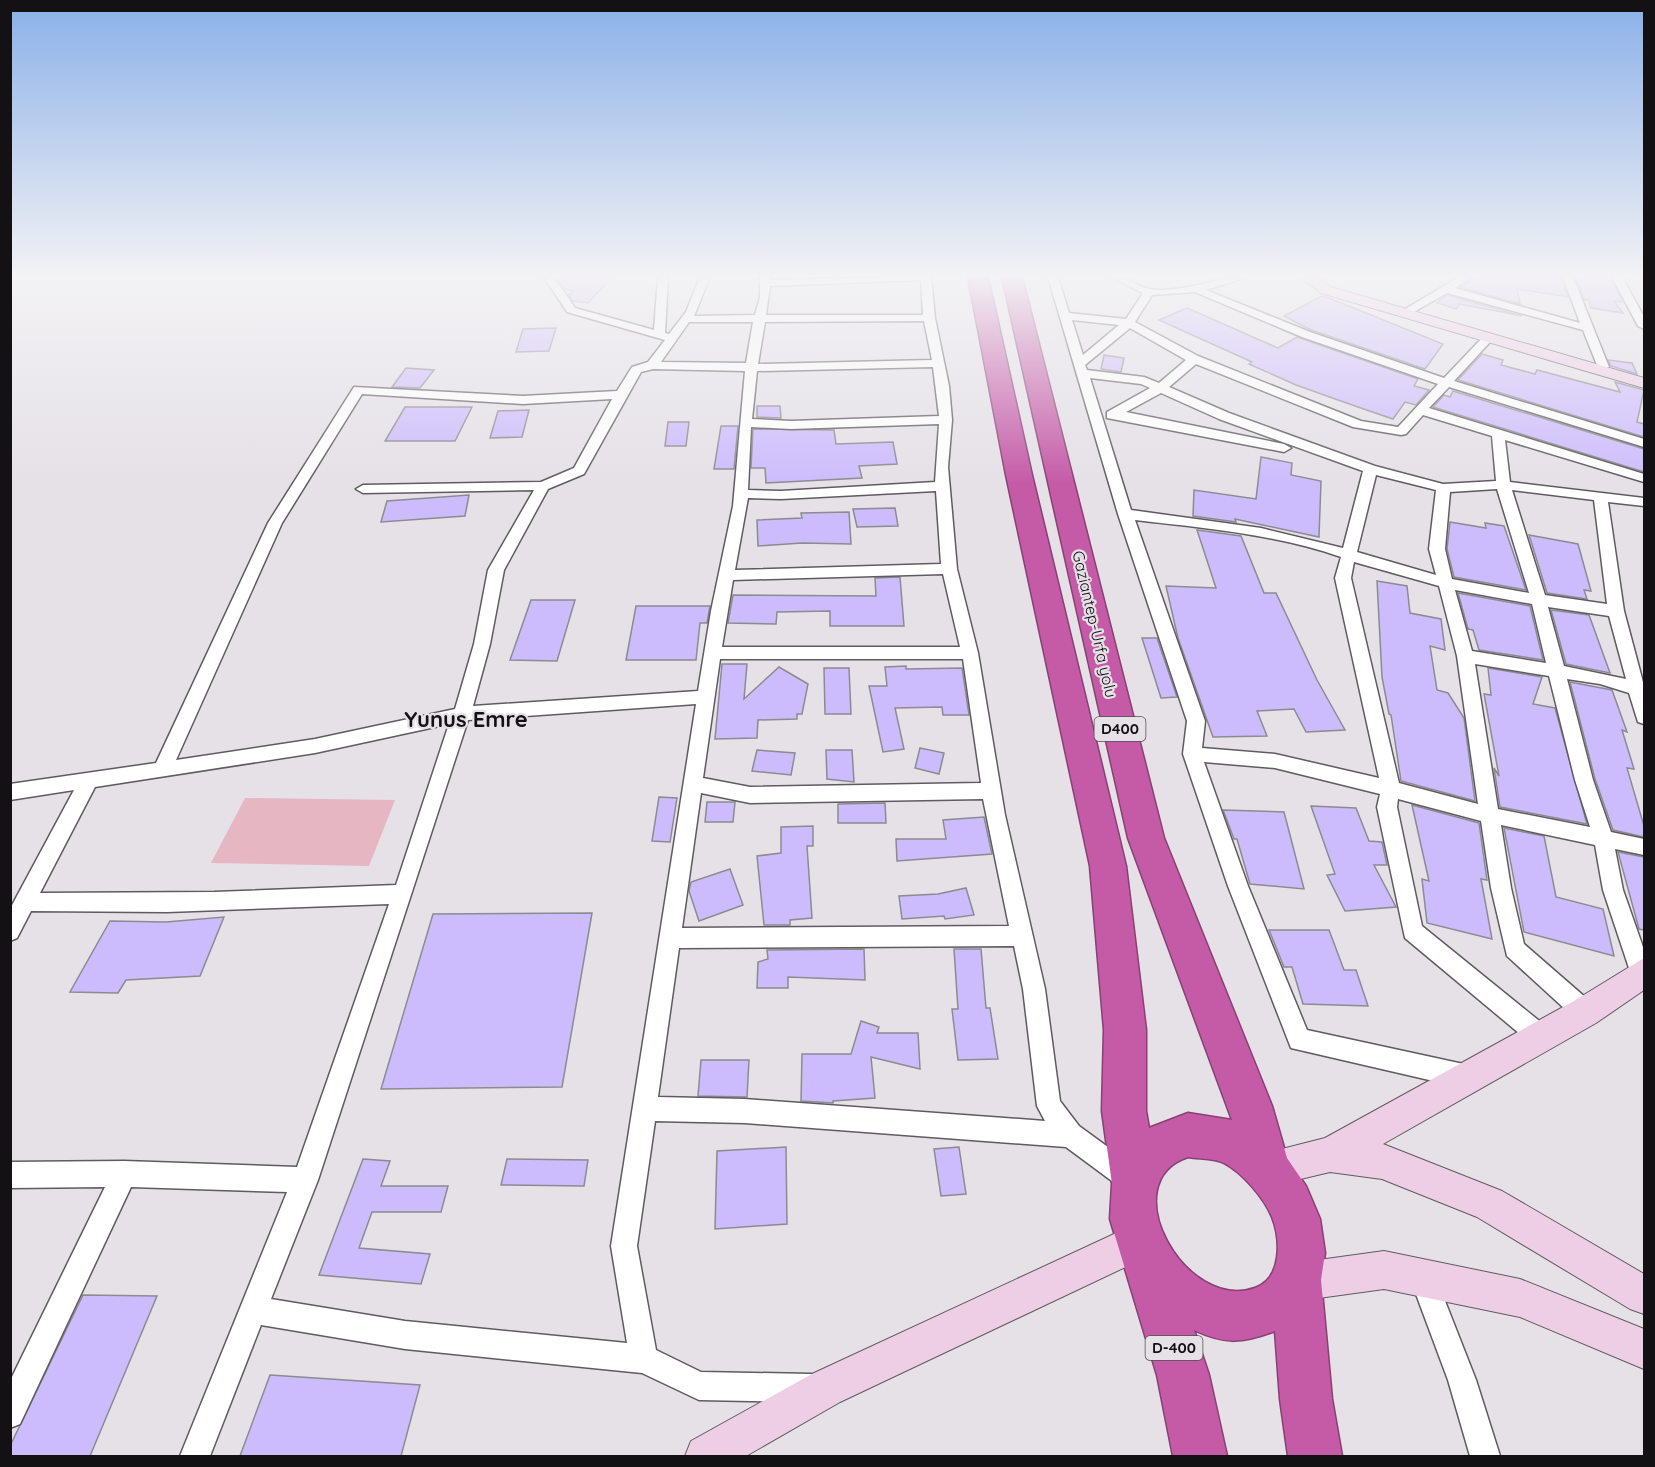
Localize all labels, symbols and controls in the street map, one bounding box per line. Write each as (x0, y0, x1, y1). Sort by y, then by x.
street label: Gaziantep-Urfa yolu (1068, 549, 1122, 699)
district label: Yunus Emre (404, 705, 528, 733)
road number: D400 (1094, 717, 1146, 741)
road number: D-400 (1146, 1336, 1202, 1360)

